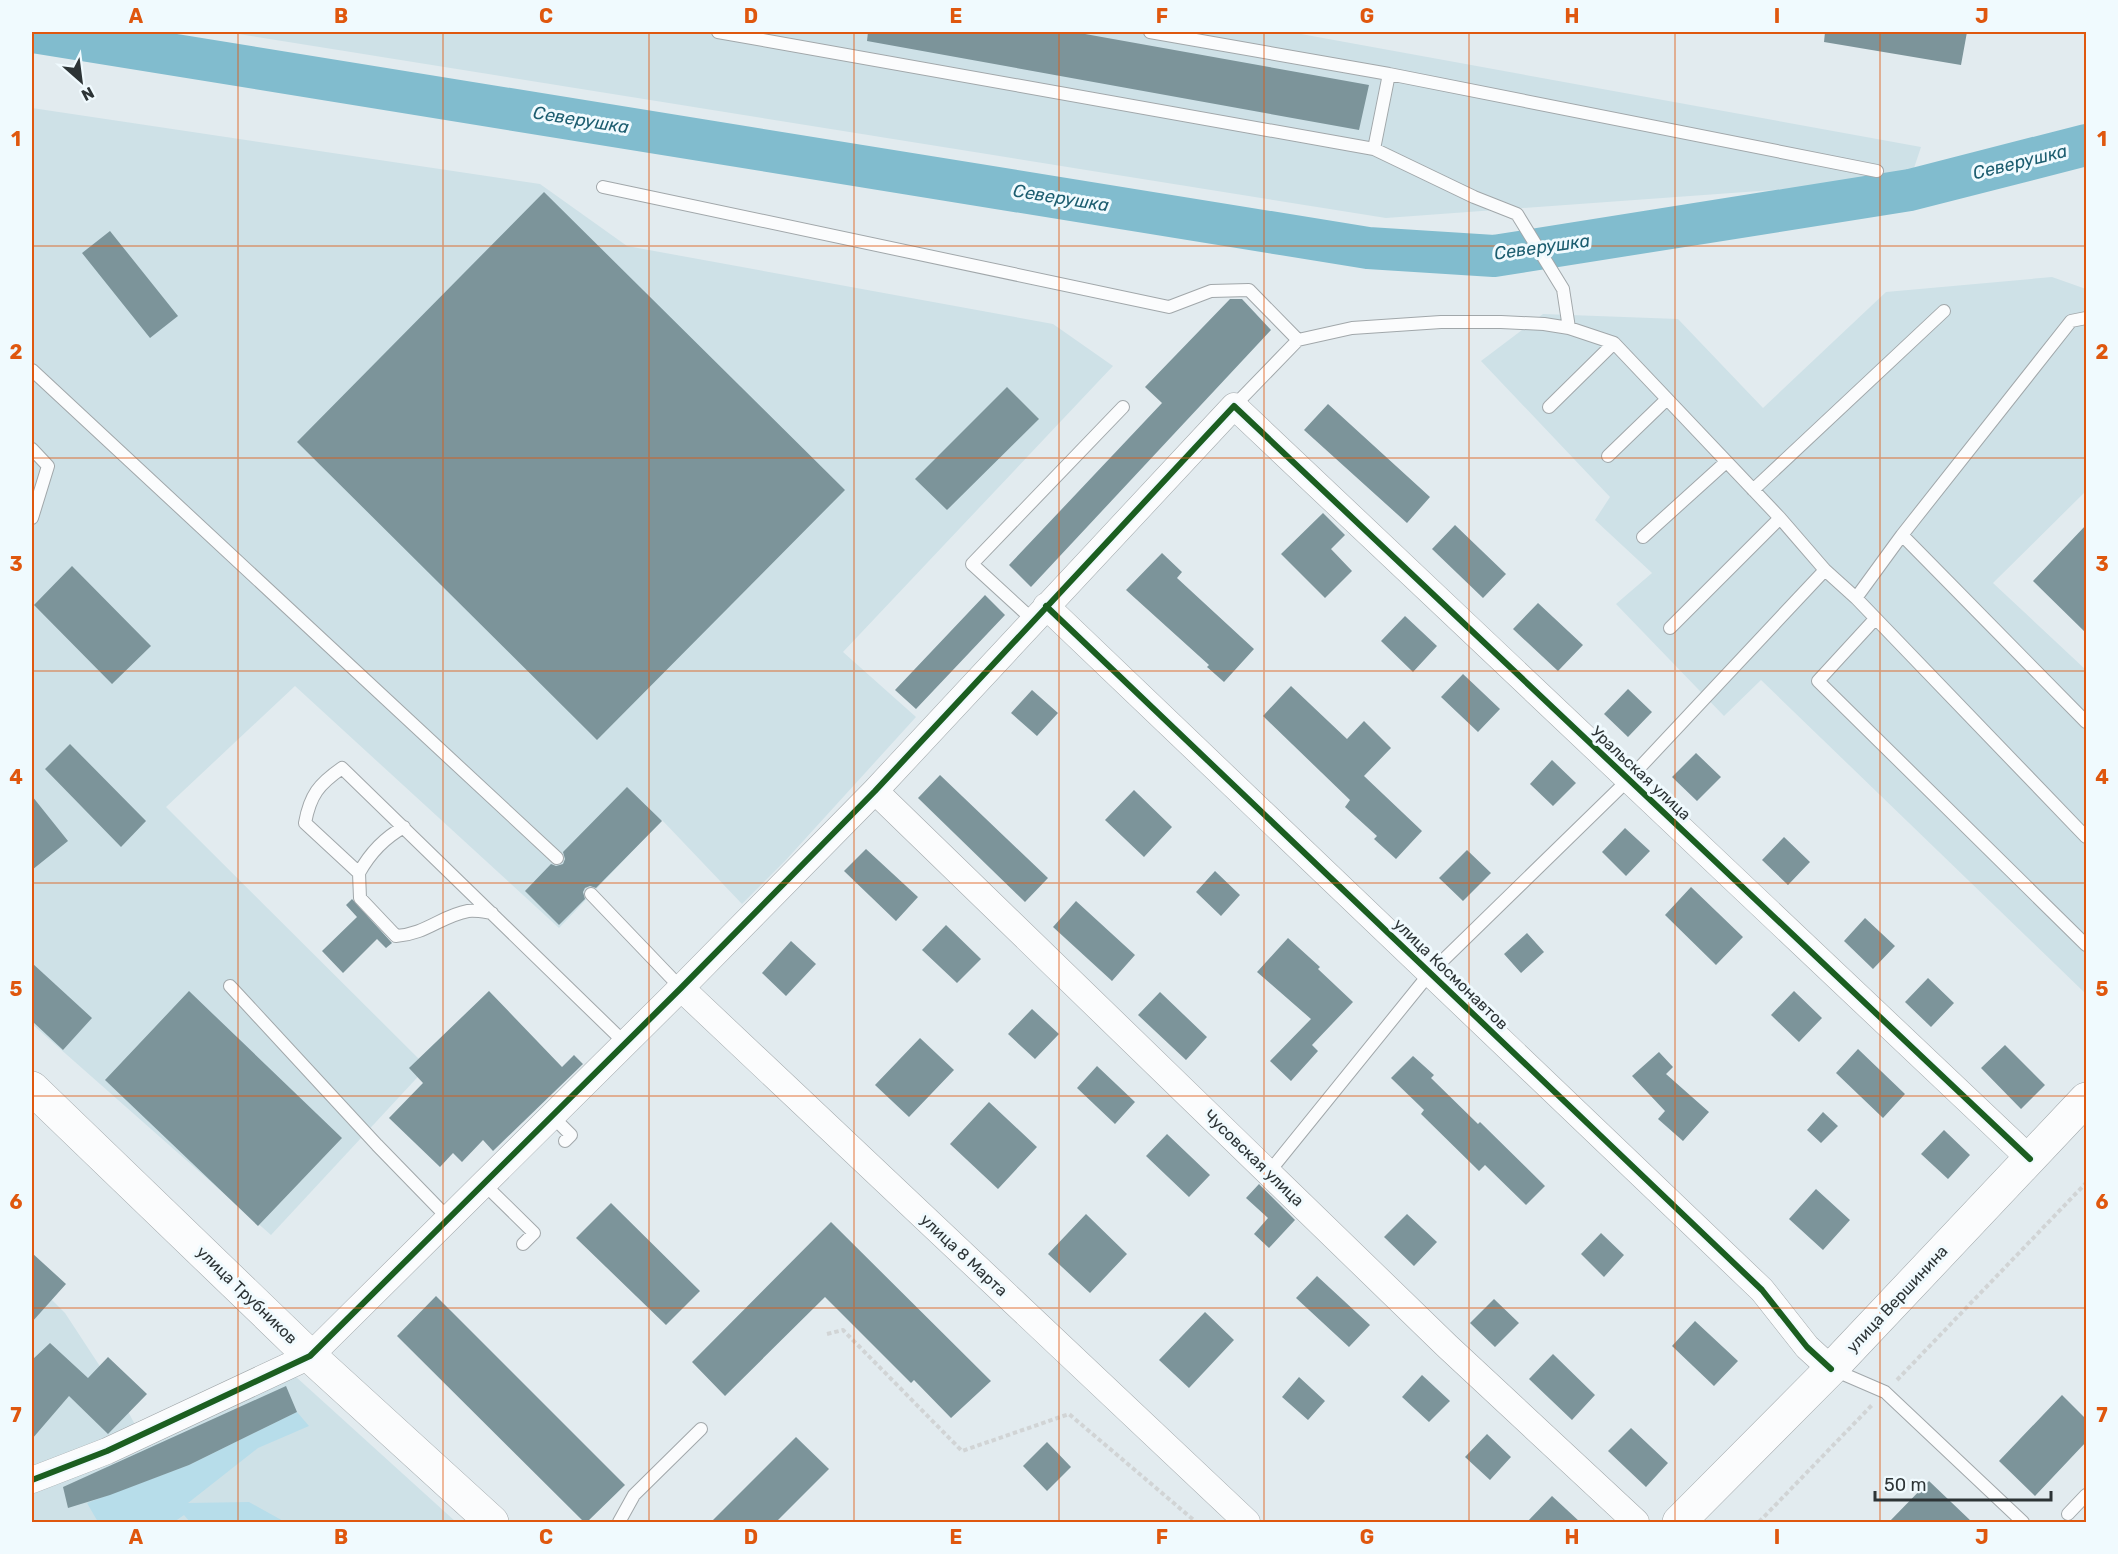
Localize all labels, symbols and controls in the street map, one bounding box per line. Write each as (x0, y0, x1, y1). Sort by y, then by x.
text: A (129, 4, 144, 28)
text: B (334, 4, 348, 28)
text: C (539, 4, 553, 28)
text: D (744, 4, 758, 28)
text: E (950, 4, 962, 28)
text: F (1156, 4, 1168, 28)
text: G (1360, 4, 1374, 28)
text: H (1565, 4, 1579, 28)
text: I (1774, 4, 1780, 28)
text: J (1975, 4, 1989, 28)
north arrow (51, 51, 111, 111)
text: N (78, 83, 97, 105)
water label: Северушка (532, 102, 631, 138)
text: 1 (11, 127, 21, 151)
text: 1 (2097, 127, 2107, 151)
water label: Северушка (1970, 140, 2070, 184)
water label: Северушка (1012, 180, 1111, 216)
water label: Северушка (1493, 229, 1592, 265)
text: 2 (10, 340, 23, 364)
text: 2 (2096, 340, 2109, 364)
text: 3 (9, 552, 23, 576)
text: 3 (2095, 552, 2109, 576)
street label: Уральская улица (1587, 722, 1695, 824)
text: 4 (9, 765, 23, 789)
text: 4 (2095, 765, 2109, 789)
street label: улица Космонавтов (1390, 914, 1512, 1034)
text: 5 (10, 977, 23, 1001)
text: 5 (2096, 977, 2109, 1001)
street label: Чусовская улица (1200, 1106, 1308, 1210)
text: 6 (9, 1190, 23, 1214)
text: 6 (2095, 1190, 2109, 1214)
street label: улица 8 Марта (917, 1210, 1011, 1300)
street label: улица Вершинина (1842, 1241, 1952, 1357)
street label: улица Трубников (193, 1242, 301, 1348)
text: 7 (10, 1403, 22, 1427)
text: 7 (2096, 1403, 2108, 1427)
scale bar (1875, 1464, 2050, 1502)
text: 50 m (1884, 1474, 1927, 1496)
text: A (129, 1525, 144, 1549)
text: B (334, 1525, 348, 1549)
text: C (539, 1525, 553, 1549)
text: D (744, 1525, 758, 1549)
text: E (950, 1525, 962, 1549)
text: F (1156, 1525, 1168, 1549)
text: G (1360, 1525, 1374, 1549)
text: H (1565, 1525, 1579, 1549)
text: I (1774, 1525, 1780, 1549)
text: J (1975, 1525, 1989, 1549)

